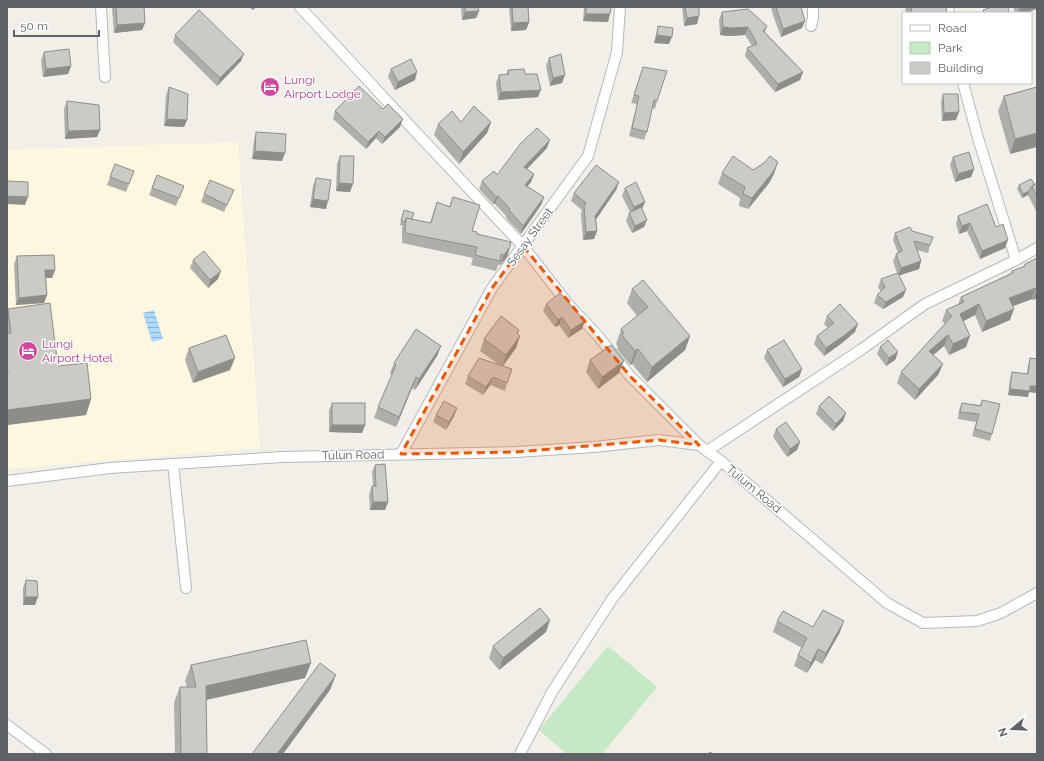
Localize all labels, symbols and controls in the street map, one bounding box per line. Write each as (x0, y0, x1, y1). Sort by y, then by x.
scale bar (14, 12, 99, 38)
legend (902, 12, 1032, 84)
text: 50 m (20, 19, 48, 33)
text: Road (938, 21, 967, 35)
text: Park (938, 41, 963, 55)
text: Building (938, 61, 984, 75)
place label: Lungi Airport Lodge (284, 73, 361, 101)
hotel icon: Lungi Airport Lodge (259, 76, 281, 98)
street label: Sesay Street (504, 205, 556, 269)
place label: Lungi Airport Hotel (42, 337, 114, 365)
hotel icon: Lungi Airport Hotel (17, 340, 39, 362)
street label: Tulun Road (322, 447, 384, 463)
street label: Tulum Road (724, 462, 784, 516)
north arrow (992, 709, 1032, 749)
text: N (996, 726, 1011, 738)

